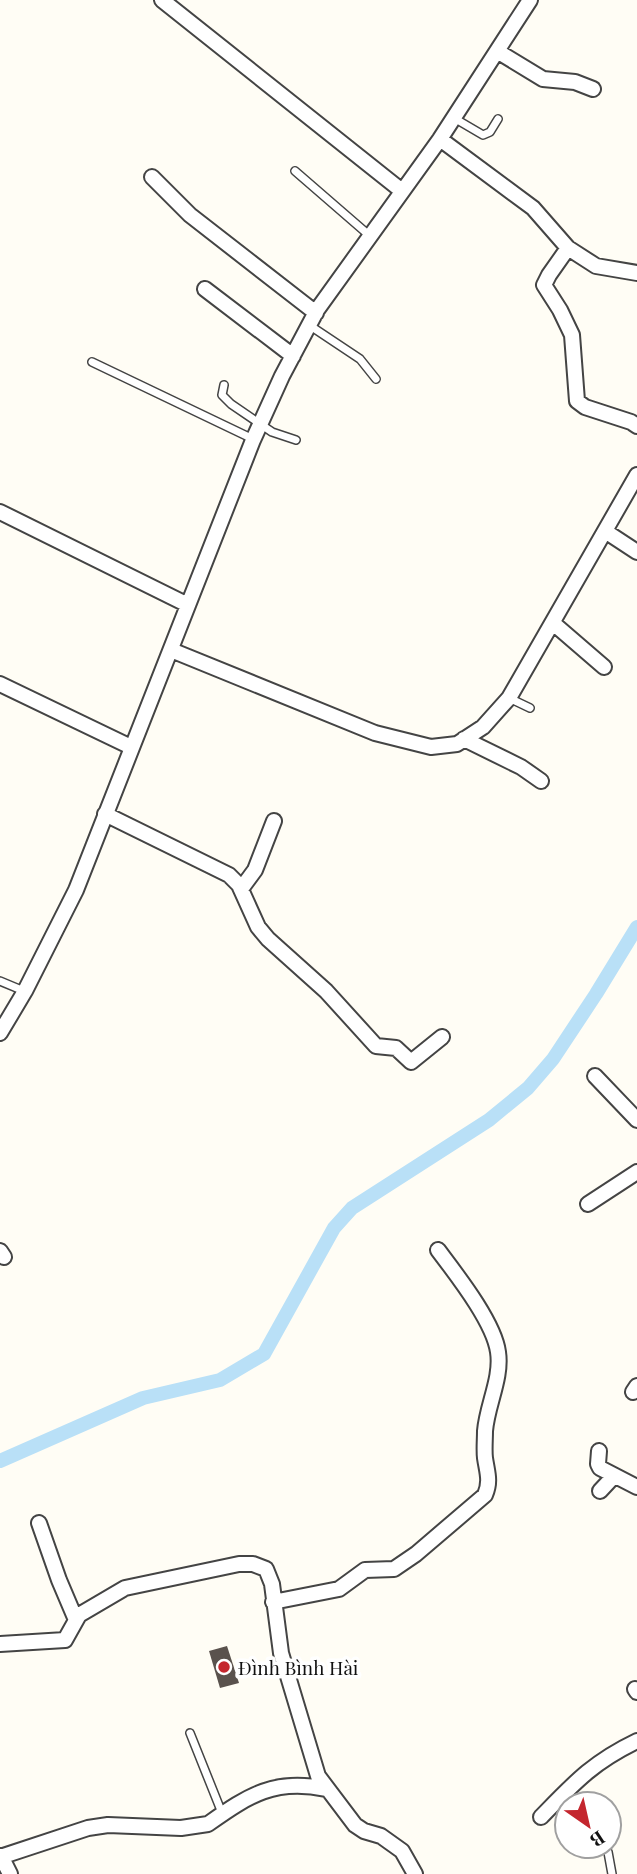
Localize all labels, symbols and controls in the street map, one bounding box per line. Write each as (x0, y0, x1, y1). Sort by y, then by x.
place label: Đình Bình Hài (238, 1654, 359, 1680)
marker: Đình Bình Hài (216, 1659, 232, 1675)
north arrow (553, 1790, 623, 1860)
text: B (585, 1826, 611, 1854)

